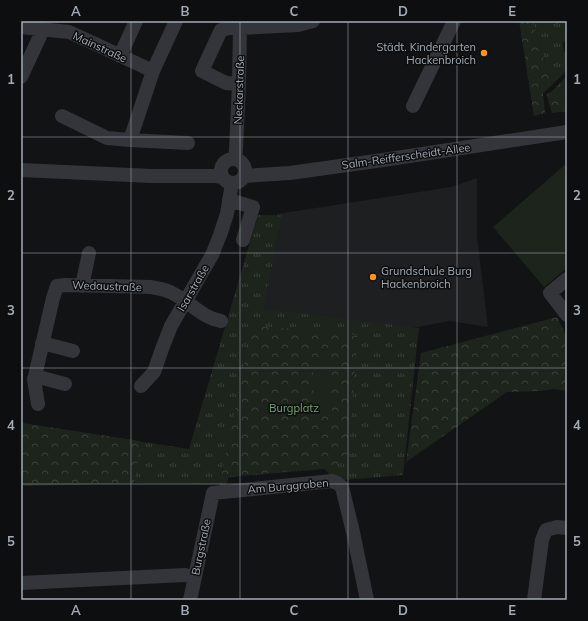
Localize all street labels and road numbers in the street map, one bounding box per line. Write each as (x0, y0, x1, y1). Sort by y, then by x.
street label: Mainstraße (71, 28, 129, 66)
street label: Neckarstraße (231, 55, 247, 124)
street label: Salm-Reifferscheidt-Allee (341, 140, 471, 172)
street label: Isarstraße (174, 262, 212, 314)
street label: Wedaustraße (72, 278, 142, 294)
street label: Am Burggraben (247, 475, 329, 497)
street label: Burgstraße (188, 518, 214, 576)

